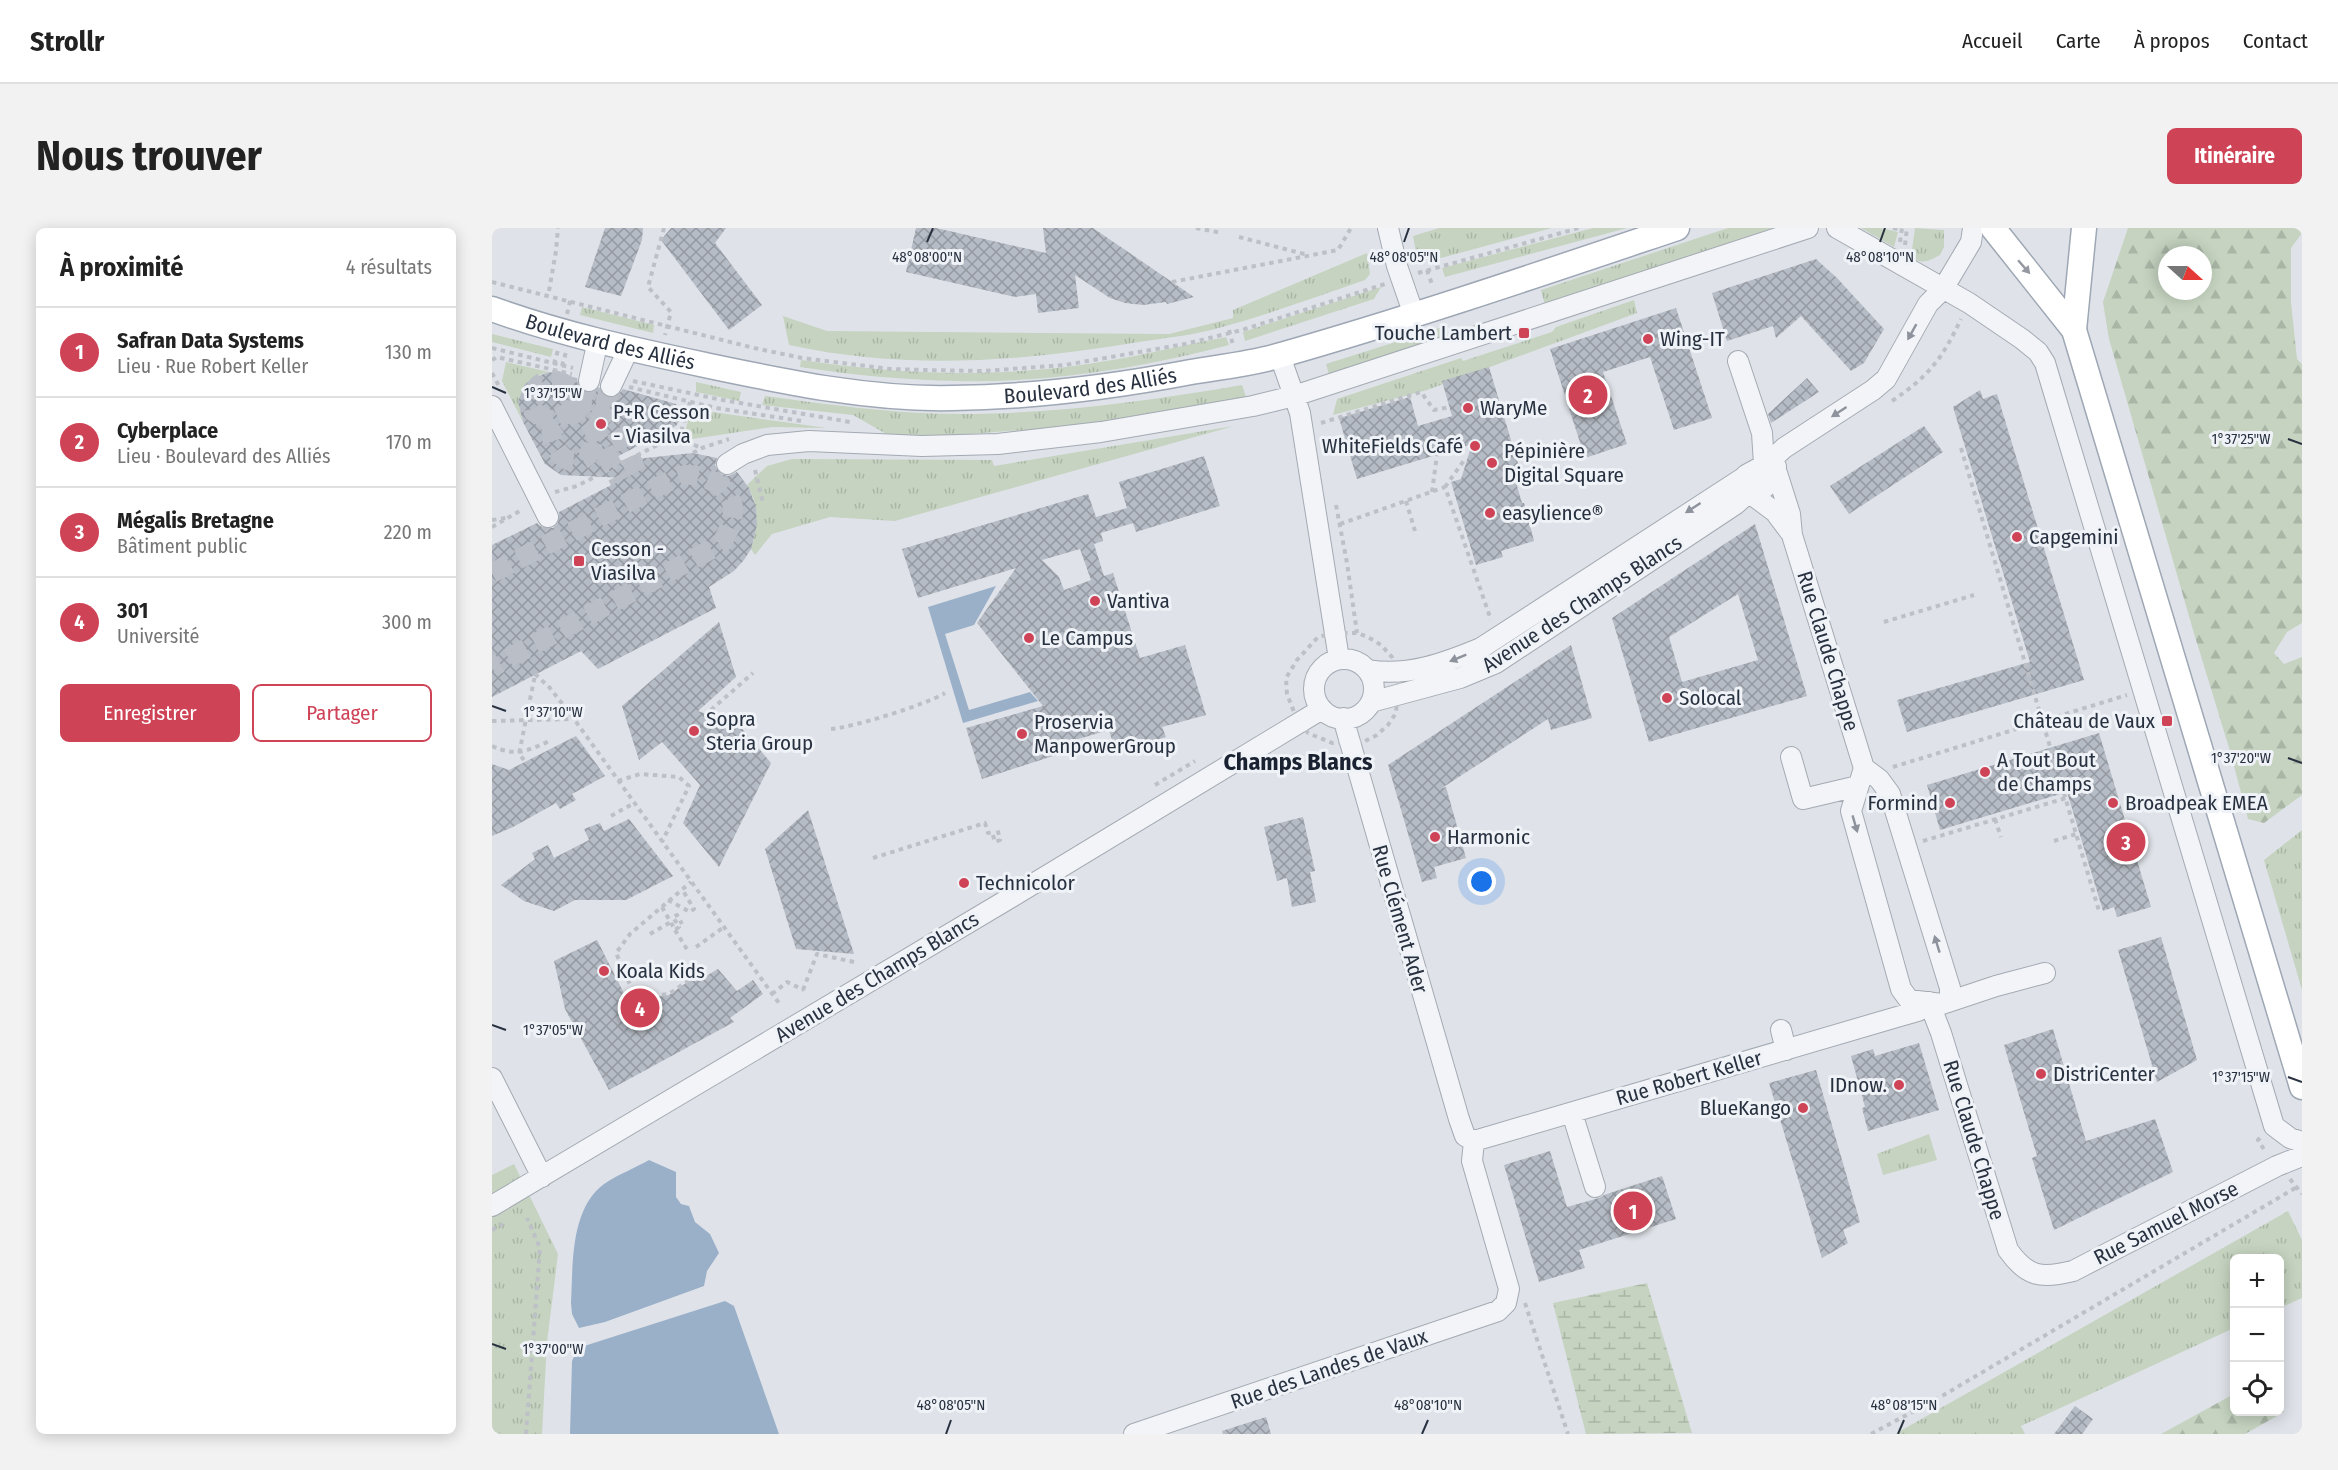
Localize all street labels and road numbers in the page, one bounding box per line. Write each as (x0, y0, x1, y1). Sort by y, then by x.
street label: Boulevard des Alliés (522, 308, 698, 376)
street label: Boulevard des Alliés (1003, 362, 1179, 409)
street label: Avenue des Champs Blancs (1477, 530, 1687, 678)
street label: Rue Claude Chappe (1791, 568, 1865, 734)
street label: Rue Clément Ader (1366, 842, 1434, 997)
street label: Avenue des Champs Blancs (771, 906, 984, 1048)
street label: Rue Robert Keller (1613, 1045, 1766, 1111)
street label: Rue Claude Chappe (1937, 1057, 2011, 1223)
street label: Rue Samuel Morse (2089, 1175, 2243, 1271)
street label: Rue des Landes de Vaux (1227, 1323, 1431, 1415)

